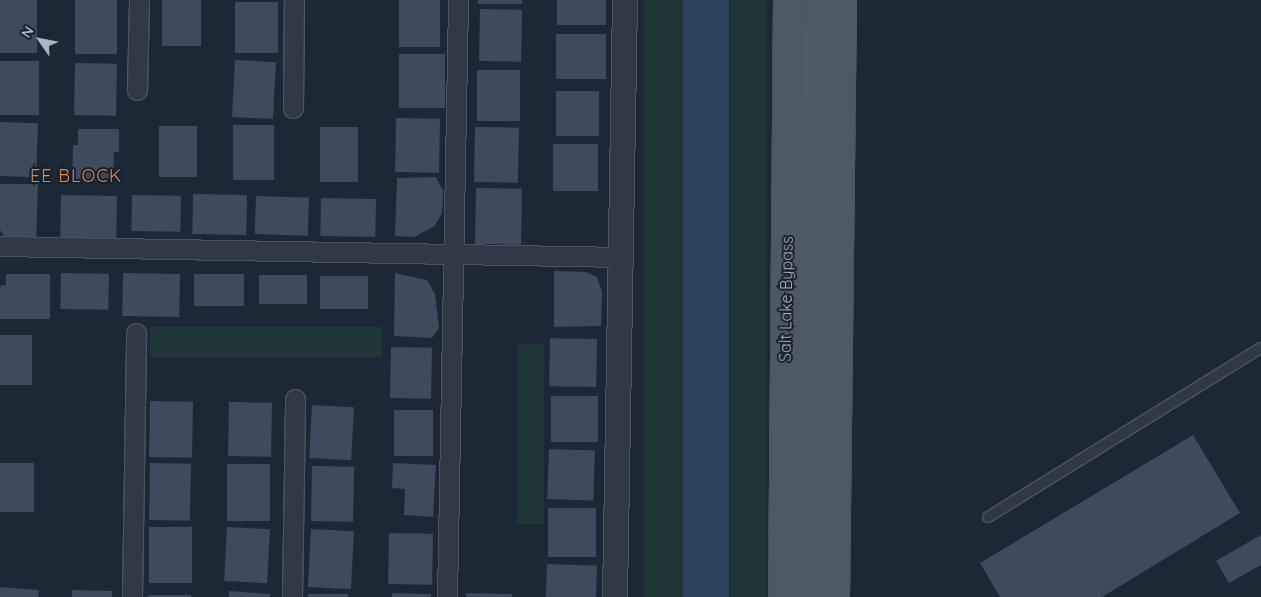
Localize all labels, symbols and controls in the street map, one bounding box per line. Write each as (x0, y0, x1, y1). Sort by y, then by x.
north arrow (15, 15, 65, 65)
text: N (17, 23, 38, 41)
district label: EE BLOCK (29, 165, 123, 187)
street label: Salt Lake Bypass (775, 236, 797, 362)

